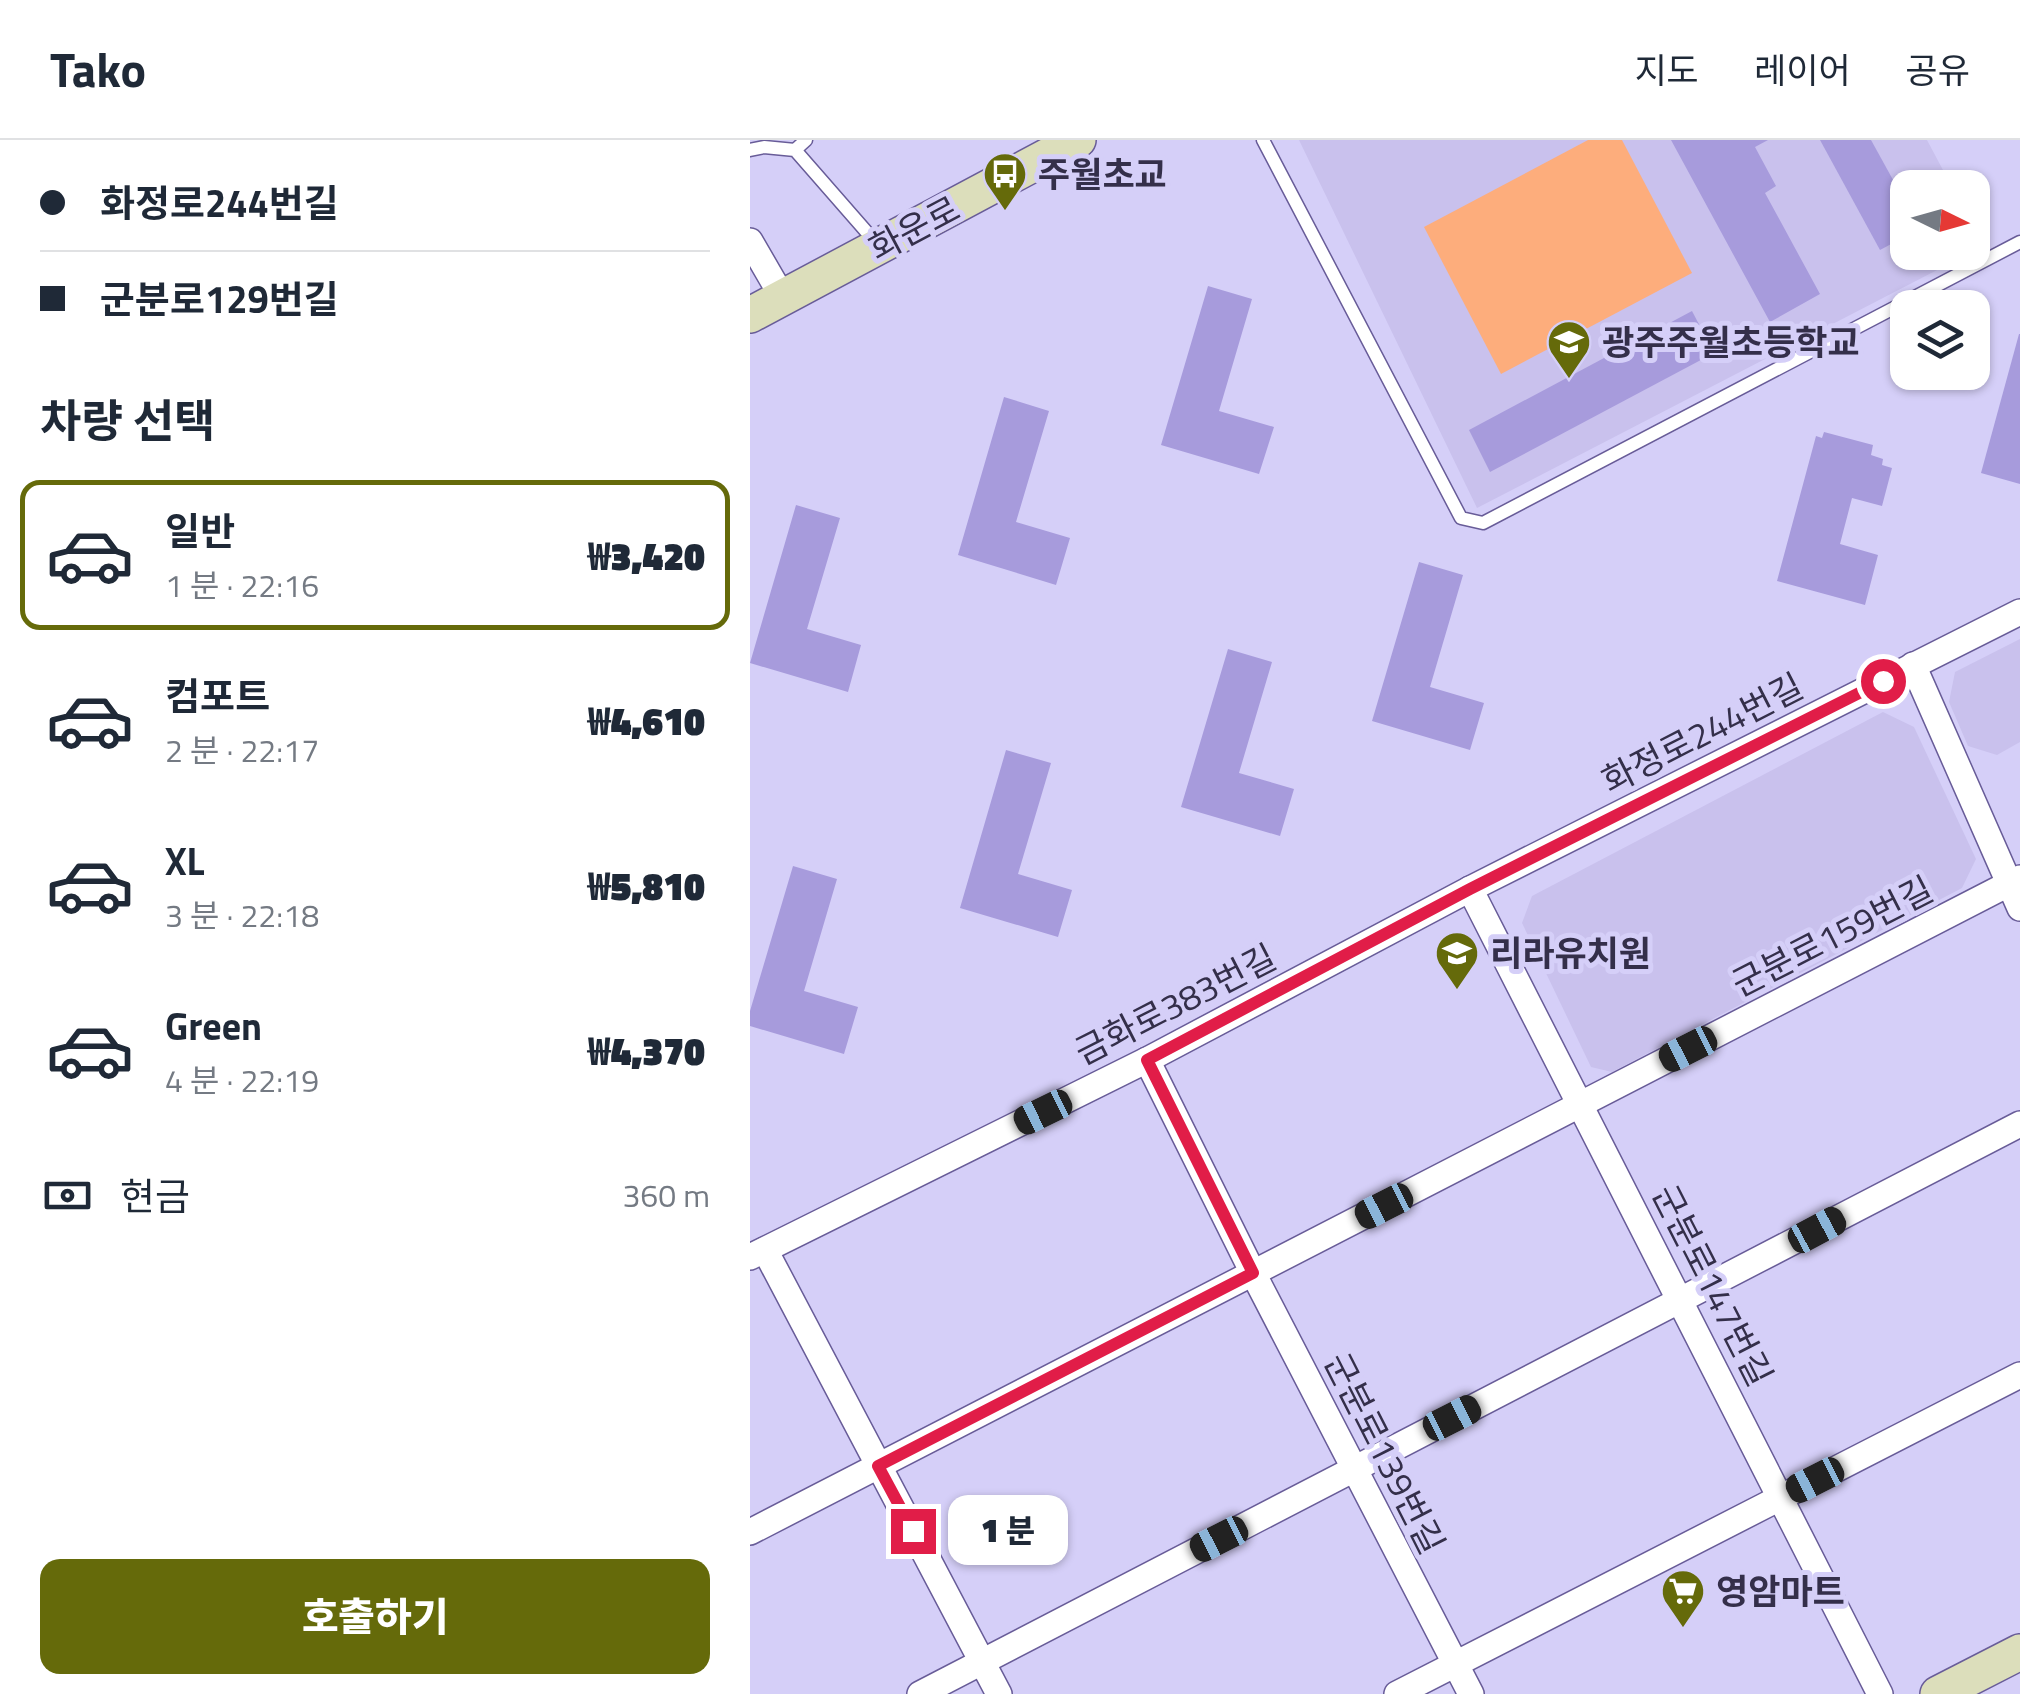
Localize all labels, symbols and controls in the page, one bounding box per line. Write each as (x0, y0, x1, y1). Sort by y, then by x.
text: Tako (50, 33, 146, 106)
text: 지도 (1635, 43, 1699, 97)
text: 레이어 (1754, 43, 1851, 97)
text: 공유 (1906, 43, 1970, 97)
place label: 주월초교 (1038, 147, 1167, 201)
bus stop icon: 주월초교 (982, 151, 1028, 212)
north arrow (1890, 170, 1990, 270)
map controls (1890, 170, 1990, 390)
text: 화정로244번길 (100, 174, 339, 232)
street label: 화운로 (859, 181, 969, 275)
text: 군분로129번길 (100, 270, 339, 328)
button: layers (1890, 290, 1990, 390)
place label: 광주주월초등학교 (1602, 315, 1860, 369)
school or university icon: 광주주월초등학교 (1546, 319, 1592, 380)
text: 차량 선택 (40, 386, 216, 454)
text: 일반 (165, 502, 235, 560)
icon: car (45, 510, 135, 600)
text: ₩3,420 (588, 527, 705, 585)
text: 1 분 · 22:16 (165, 561, 319, 609)
street label: 화정로244번길 (1592, 659, 1812, 807)
route start (1861, 659, 1906, 704)
text: 컴포트 (165, 667, 270, 725)
icon: car (45, 675, 135, 765)
text: ₩4,610 (588, 692, 705, 750)
text: 2 분 · 22:17 (165, 726, 319, 774)
text: XL (165, 832, 205, 890)
icon: car (45, 840, 135, 930)
text: ₩5,810 (588, 857, 705, 915)
street label: 군분로159번길 (1722, 862, 1942, 1010)
text: 3 분 · 22:18 (165, 891, 319, 939)
place label: 리라유치원 (1490, 926, 1651, 980)
street label: 금화로383번길 (1065, 930, 1285, 1078)
school or university icon: 리라유치원 (1434, 930, 1480, 991)
text: Green (165, 997, 262, 1055)
icon: car (45, 1005, 135, 1095)
text: ₩4,370 (588, 1022, 705, 1080)
car (1654, 1022, 1722, 1076)
text: 4 분 · 22:19 (165, 1056, 319, 1104)
car (1009, 1085, 1077, 1139)
text: 현금 (120, 1167, 190, 1225)
icon: cash (40, 1168, 95, 1223)
text: 360 m (622, 1171, 710, 1219)
street label: 군분로147번길 (1639, 1175, 1787, 1395)
car (1350, 1179, 1418, 1233)
car (1783, 1203, 1851, 1257)
street label: 군분로139번길 (1311, 1343, 1459, 1563)
car (1418, 1391, 1486, 1445)
car (1781, 1453, 1849, 1507)
callout: 1 분 (948, 1496, 1068, 1566)
text: 1 분 (981, 1506, 1035, 1554)
route end (891, 1509, 936, 1554)
car (1185, 1512, 1253, 1566)
button: 호출하기 (40, 1559, 710, 1674)
place label: 영암마트 (1716, 1564, 1845, 1618)
supermarket icon: 영암마트 (1660, 1568, 1706, 1629)

